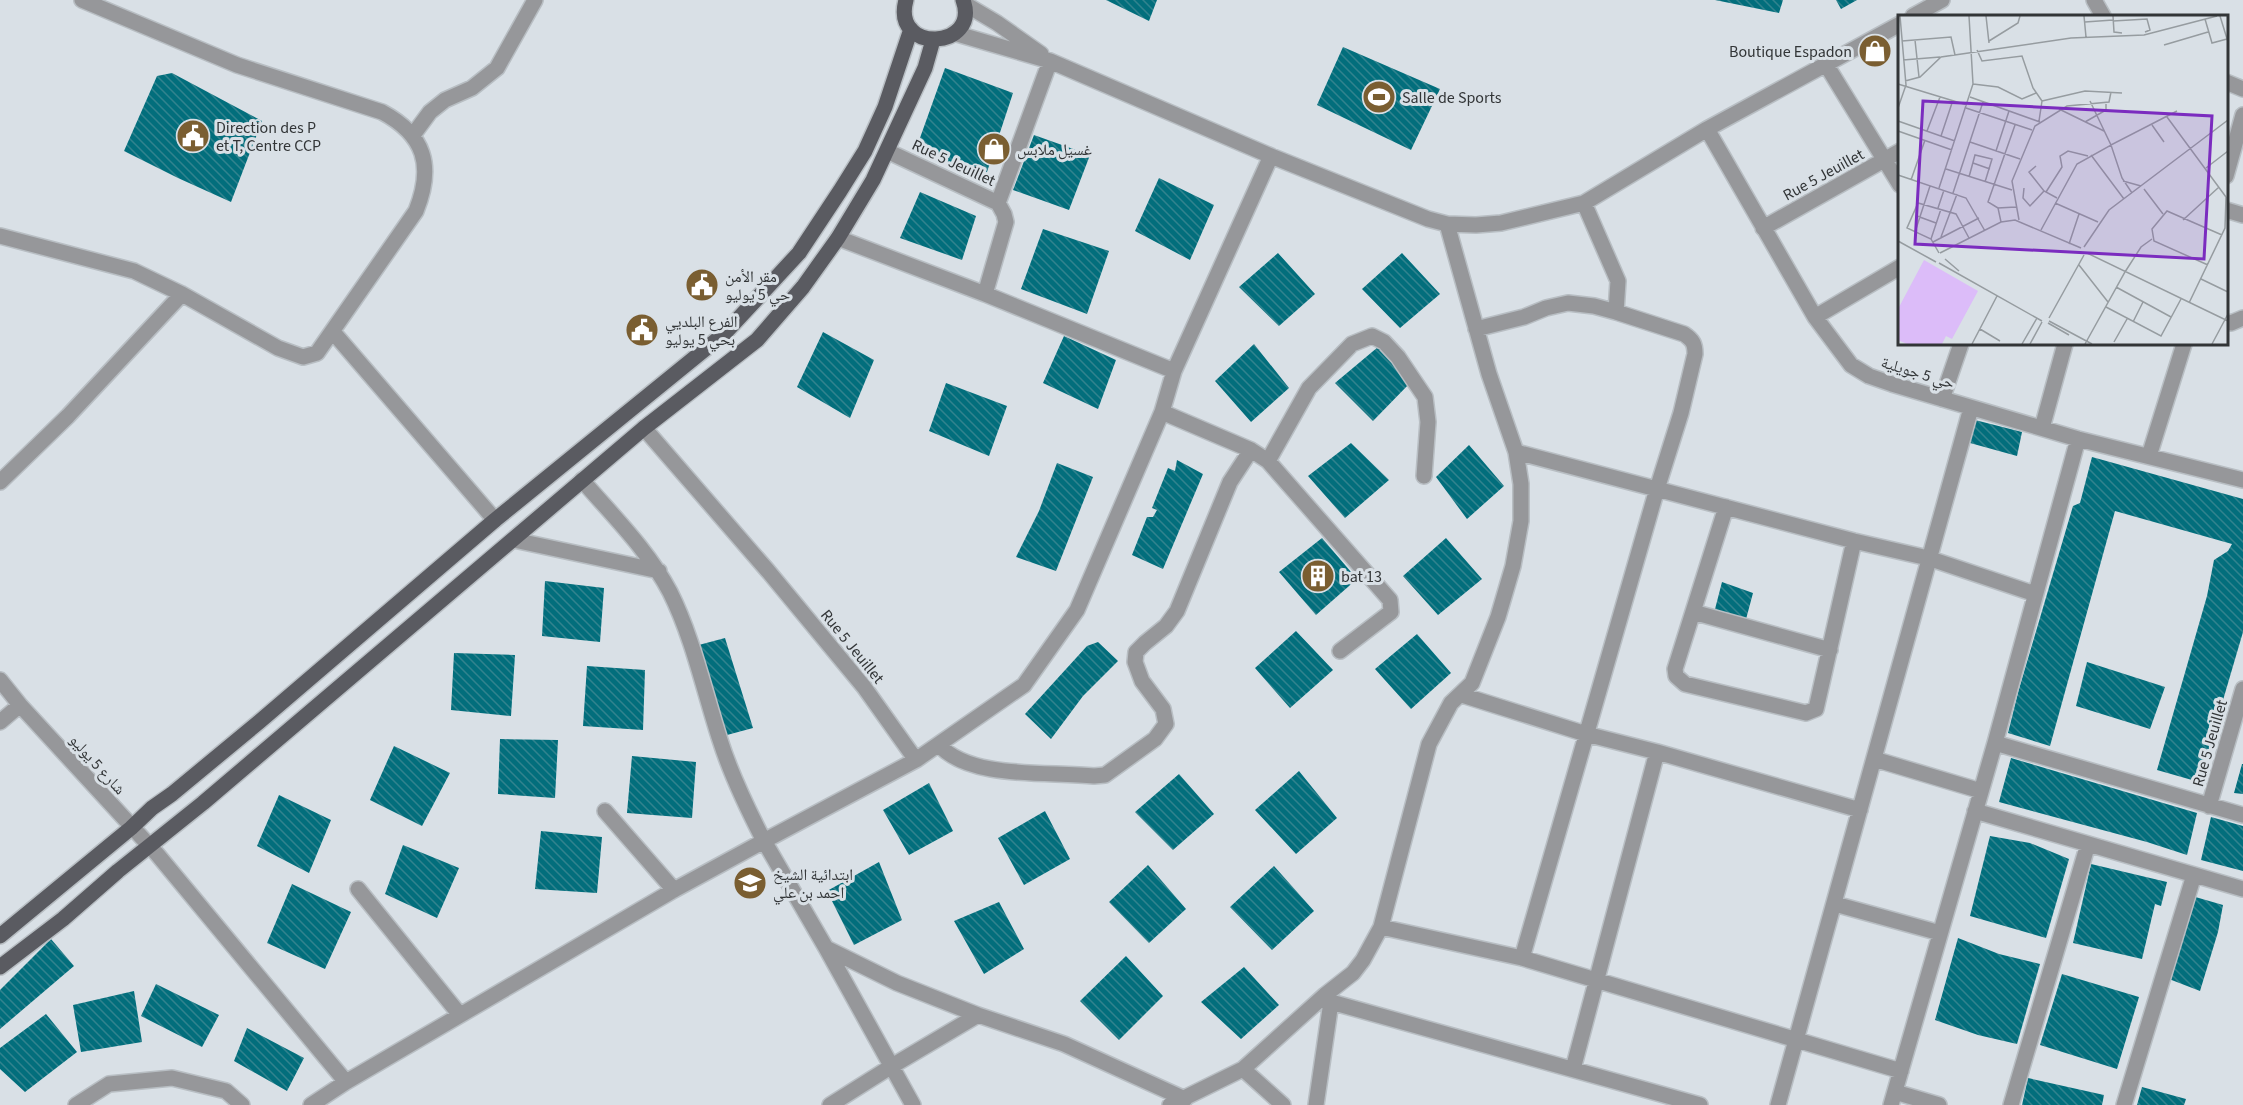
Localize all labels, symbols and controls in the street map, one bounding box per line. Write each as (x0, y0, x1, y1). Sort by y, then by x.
inset map (1898, 15, 2228, 345)
shop icon: Boutique Espadon (1857, 33, 1893, 69)
place label: Boutique Espadon (1729, 41, 1852, 63)
sports icon: Salle de Sports (1361, 79, 1397, 115)
place label: Salle de Sports (1402, 87, 1502, 109)
place label: Direction des P et T, Centre CCP (216, 117, 321, 157)
public building icon: Direction des P et T, Centre CCP (175, 118, 211, 154)
shop icon: غسيل ملابس (976, 131, 1012, 167)
street label: Rue 5 Jeuillet (908, 134, 999, 192)
place label: غسيل ملابس (1017, 139, 1092, 161)
street label: Rue 5 Jeuillet (1779, 143, 1869, 206)
place label: مقر الأمن حي 5 يوليو (725, 266, 790, 307)
public building icon: مقر الأمن حي 5 يوليو (684, 267, 720, 303)
place label: الفرع البلديي بحي 5 يوليو (665, 311, 738, 352)
public building icon: الفرع البلديي بحي 5 يوليو (624, 312, 660, 348)
street label: حي 5 جويلية (1878, 351, 1957, 396)
building icon: bat 13 (1300, 558, 1336, 594)
place label: bat 13 (1341, 566, 1382, 588)
street label: Rue 5 Jeuillet (815, 605, 889, 689)
street label: Rue 5 Jeuillet (2187, 697, 2233, 789)
street label: شارع 5 يوليو (64, 730, 130, 800)
place label: ابتدائية الشيخ احمد بن علي (773, 864, 853, 905)
school or university icon: ابتدائية الشيخ احمد بن علي (732, 865, 768, 901)

